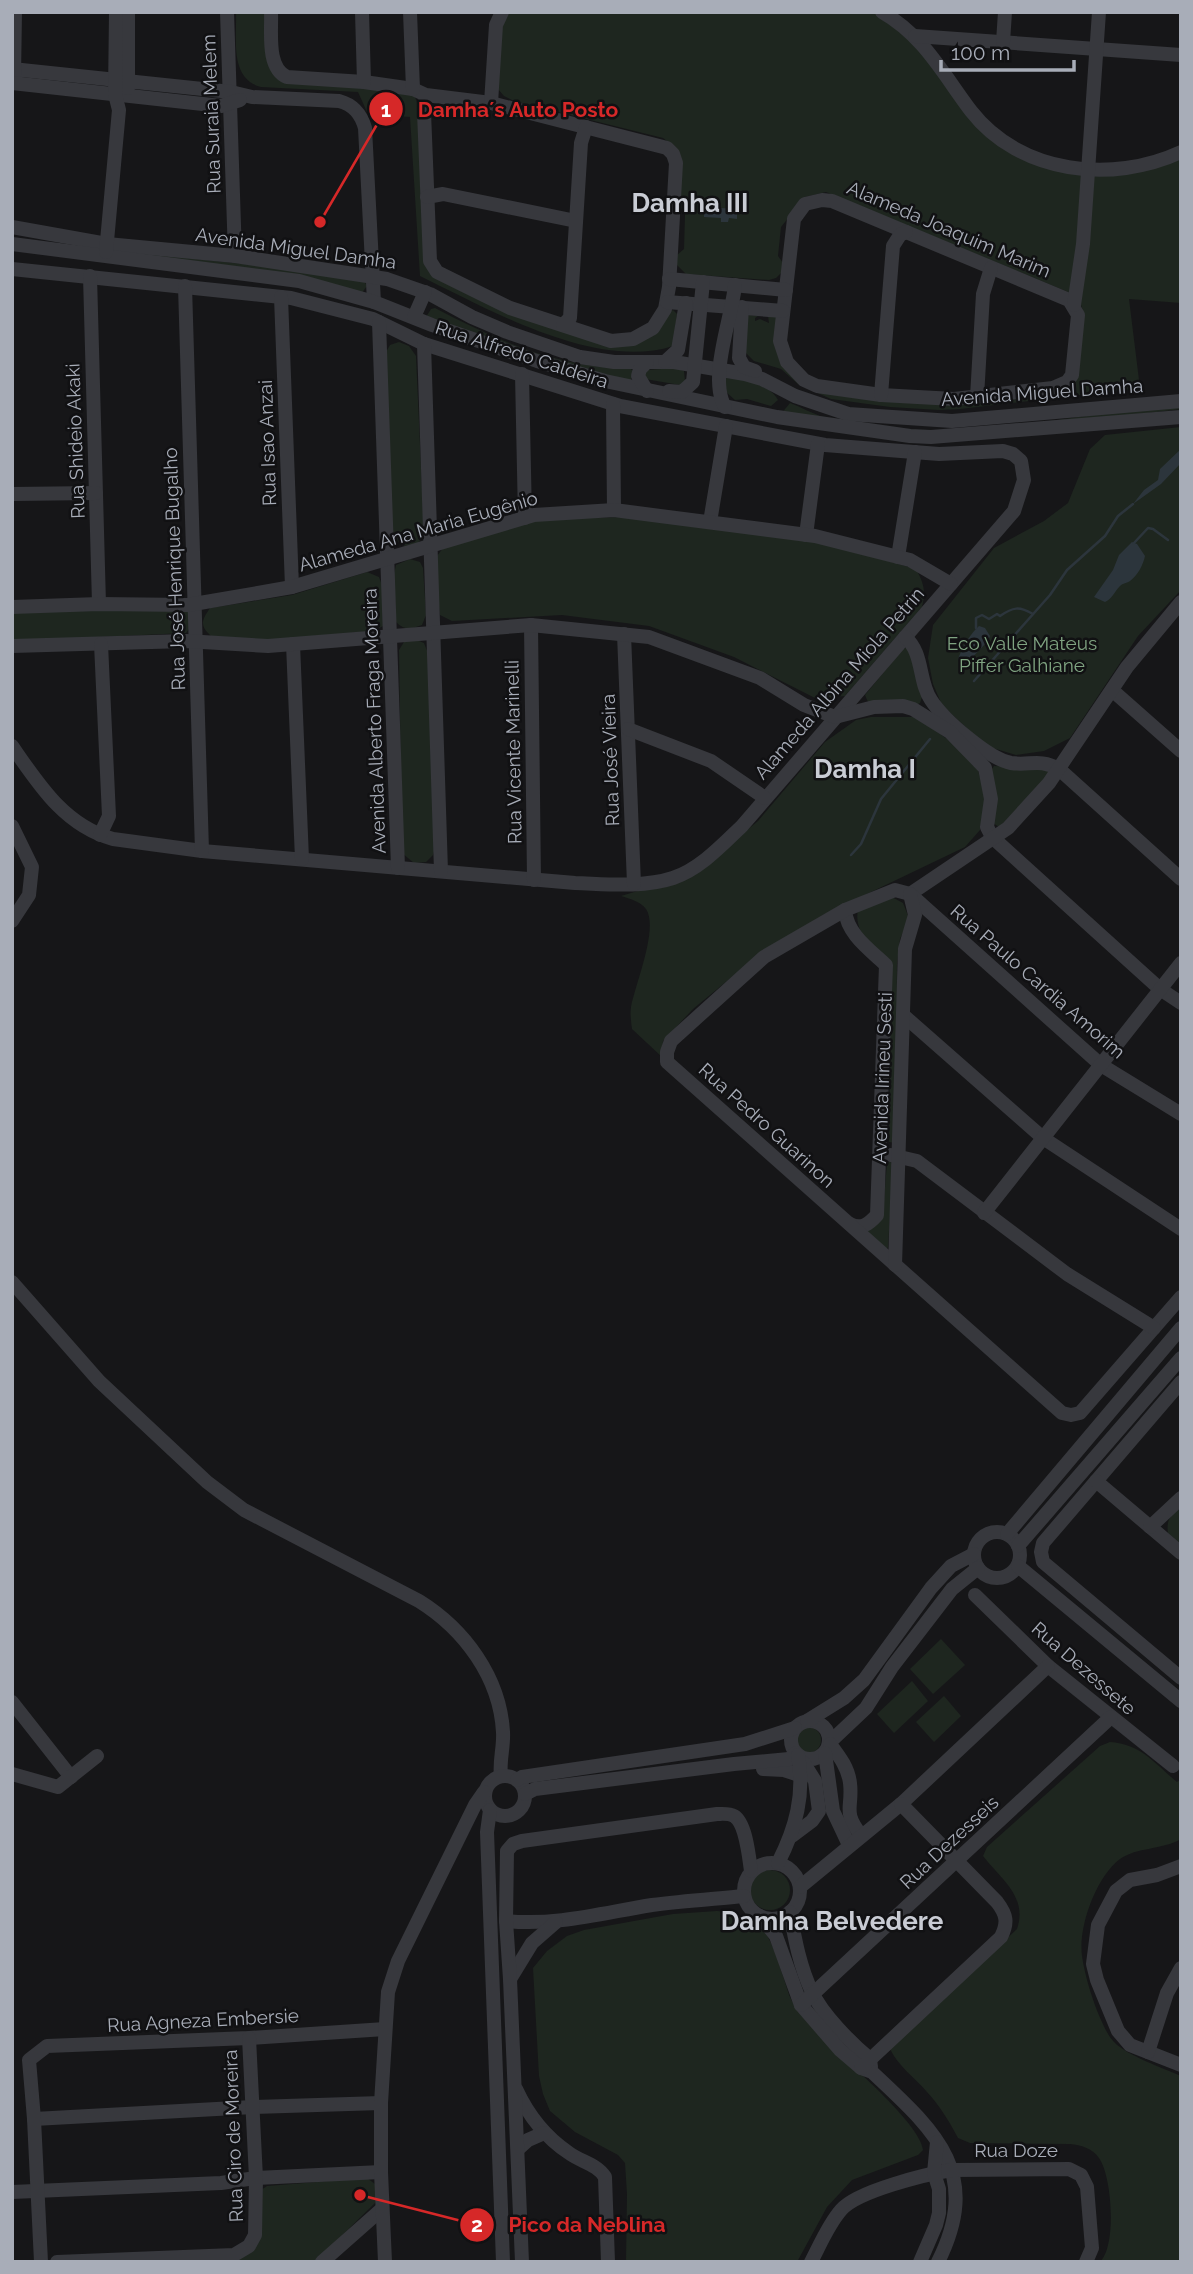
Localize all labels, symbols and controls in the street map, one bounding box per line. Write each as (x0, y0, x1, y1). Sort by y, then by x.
scale bar (941, 28, 1074, 72)
street label: Rua Suraia Melem (197, 34, 225, 194)
text: 100 m (951, 40, 1010, 65)
callout: Damha´s Auto Posto (368, 88, 633, 130)
text: 1 (381, 97, 391, 122)
text: Damha´s Auto Posto (418, 97, 619, 122)
street label: Alameda Joaquim Marim (844, 176, 1054, 282)
district label: Damha III (632, 188, 748, 218)
street label: Avenida Miguel Damha (194, 223, 398, 273)
street label: Rua Alfredo Caldeira (433, 316, 611, 392)
street label: Rua Shideio Akaki (61, 363, 89, 519)
street label: Avenida Miguel Damha (940, 374, 1144, 410)
street label: Rua Isao Anzai (254, 380, 280, 506)
street label: Rua José Henrique Bugalho (159, 447, 189, 691)
street label: Alameda Ana Maria Eugênio (296, 486, 540, 576)
street label: Alameda Albina Miola Petrin (750, 583, 928, 783)
street label: Avenida Alberto Fraga Moreira (358, 588, 390, 854)
park label: Eco Valle Mateus Piffer Galhiane (947, 632, 1097, 676)
street label: Rua Vicente Marinelli (500, 660, 526, 844)
street label: Rua José Vieira (597, 693, 623, 827)
district label: Damha I (814, 754, 916, 784)
street label: Rua Paulo Cardia Amorim (946, 899, 1130, 1063)
street label: Avenida Irineu Sesti (868, 992, 896, 1164)
street label: Rua Pedro Guarinon (694, 1058, 840, 1192)
street label: Rua Dezessete (1028, 1617, 1140, 1719)
street label: Rua Dezesseis (895, 1791, 1003, 1893)
district label: Damha Belvedere (721, 1906, 944, 1936)
street label: Rua Agneza Embersie (107, 2004, 299, 2036)
street label: Rua Ciro de Moreira (219, 2049, 247, 2223)
street label: Rua Doze (974, 2139, 1058, 2161)
callout: Pico da Neblina (459, 2204, 679, 2246)
text: 2 (471, 2212, 483, 2237)
text: Pico da Neblina (508, 2212, 666, 2237)

